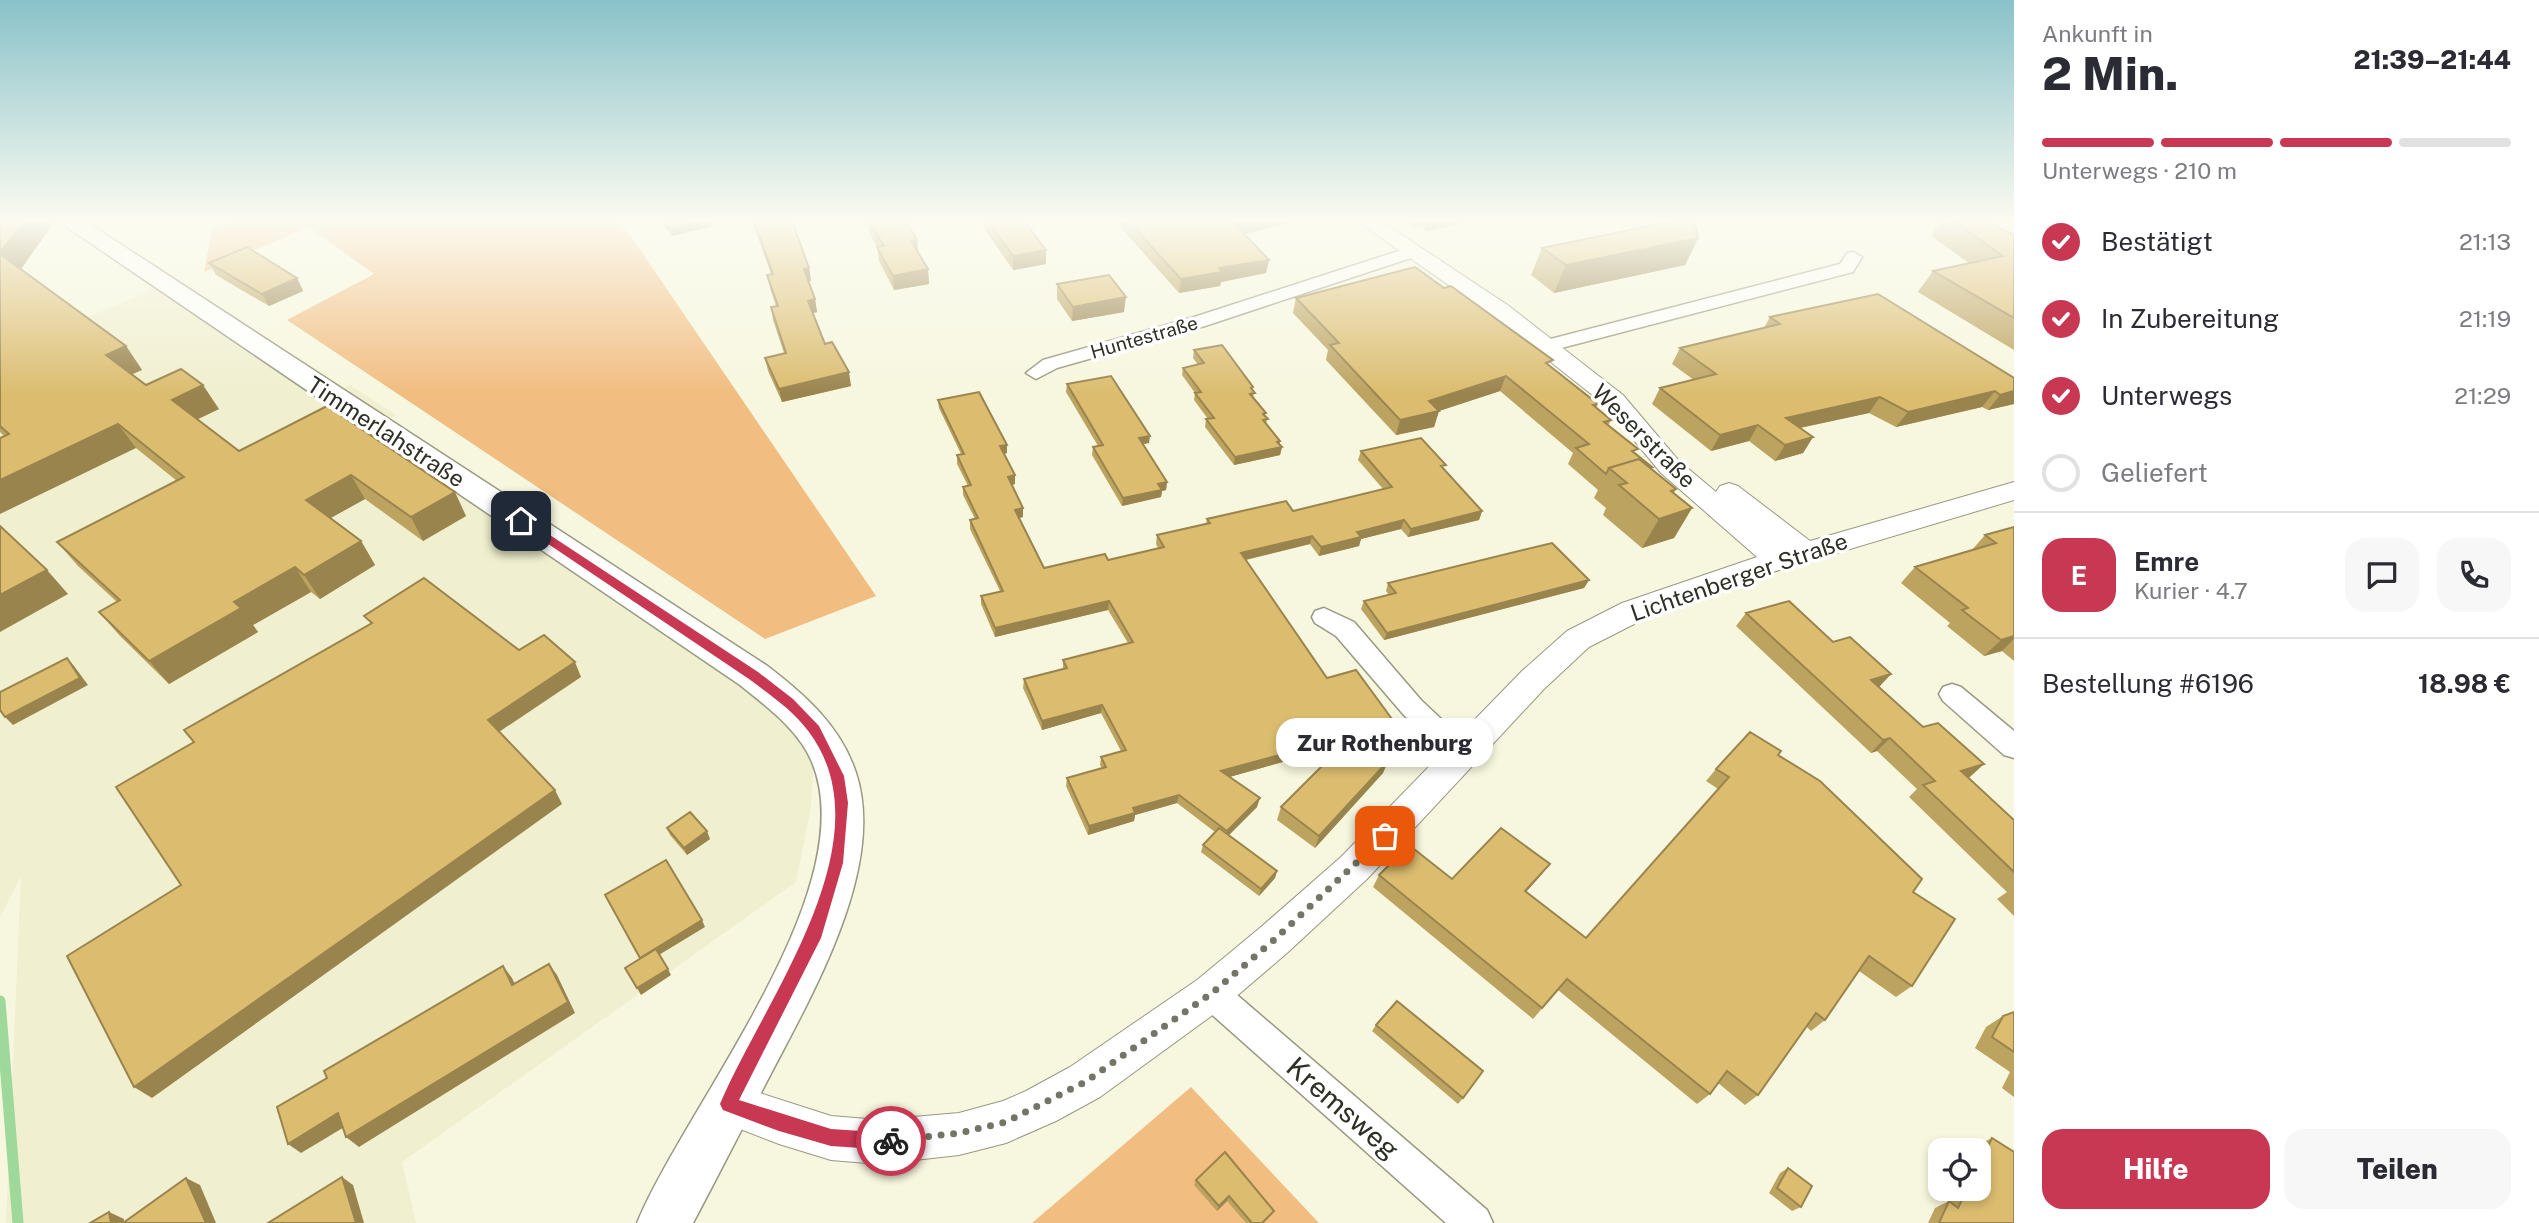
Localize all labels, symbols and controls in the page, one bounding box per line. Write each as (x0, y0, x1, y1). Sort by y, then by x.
text: Ankunft in (2042, 20, 2153, 47)
text: 21:39–21:44 (2353, 44, 2511, 75)
text: 2 Min. (2042, 46, 2179, 100)
text: Unterwegs · 210 m (2042, 157, 2237, 184)
icon: check (2042, 223, 2080, 261)
text: Bestätigt (2101, 226, 2213, 257)
text: 21:13 (2459, 228, 2511, 255)
icon: check (2042, 300, 2080, 338)
text: In Zubereitung (2101, 303, 2279, 334)
text: 21:19 (2459, 305, 2511, 332)
street label: Huntestraße (1088, 311, 1200, 363)
street label: Timmerlahstraße (303, 371, 470, 493)
icon: check (2042, 377, 2080, 415)
street label: Weserstraße (1587, 378, 1702, 493)
text: Unterwegs (2101, 380, 2232, 411)
text: 21:29 (2454, 382, 2511, 409)
text: Geliefert (2101, 457, 2208, 488)
pin (491, 491, 551, 551)
icon: home (502, 502, 540, 540)
street label: Lichtenberger Straße (1627, 527, 1851, 626)
button: chat (2345, 538, 2419, 612)
button: phone (2437, 538, 2511, 612)
text: Emre (2134, 546, 2199, 577)
text: E (2071, 560, 2087, 591)
text: Kurier · 4.7 (2134, 577, 2248, 604)
text: Bestellung #6196 (2042, 668, 2254, 699)
text: 18.98 € (2418, 668, 2511, 699)
callout: Zur Rothenburg (1276, 717, 1494, 766)
text: Zur Rothenburg (1297, 729, 1472, 756)
pin (1355, 806, 1415, 866)
icon: bag (1366, 817, 1404, 855)
street label: Kremsweg (1280, 1050, 1406, 1166)
courier (856, 1106, 926, 1176)
icon: bike (872, 1122, 910, 1160)
button: Hilfe (2042, 1129, 2270, 1209)
button: Teilen (2284, 1129, 2511, 1209)
map controls (1928, 1138, 1991, 1201)
button: locate (1928, 1138, 1991, 1201)

